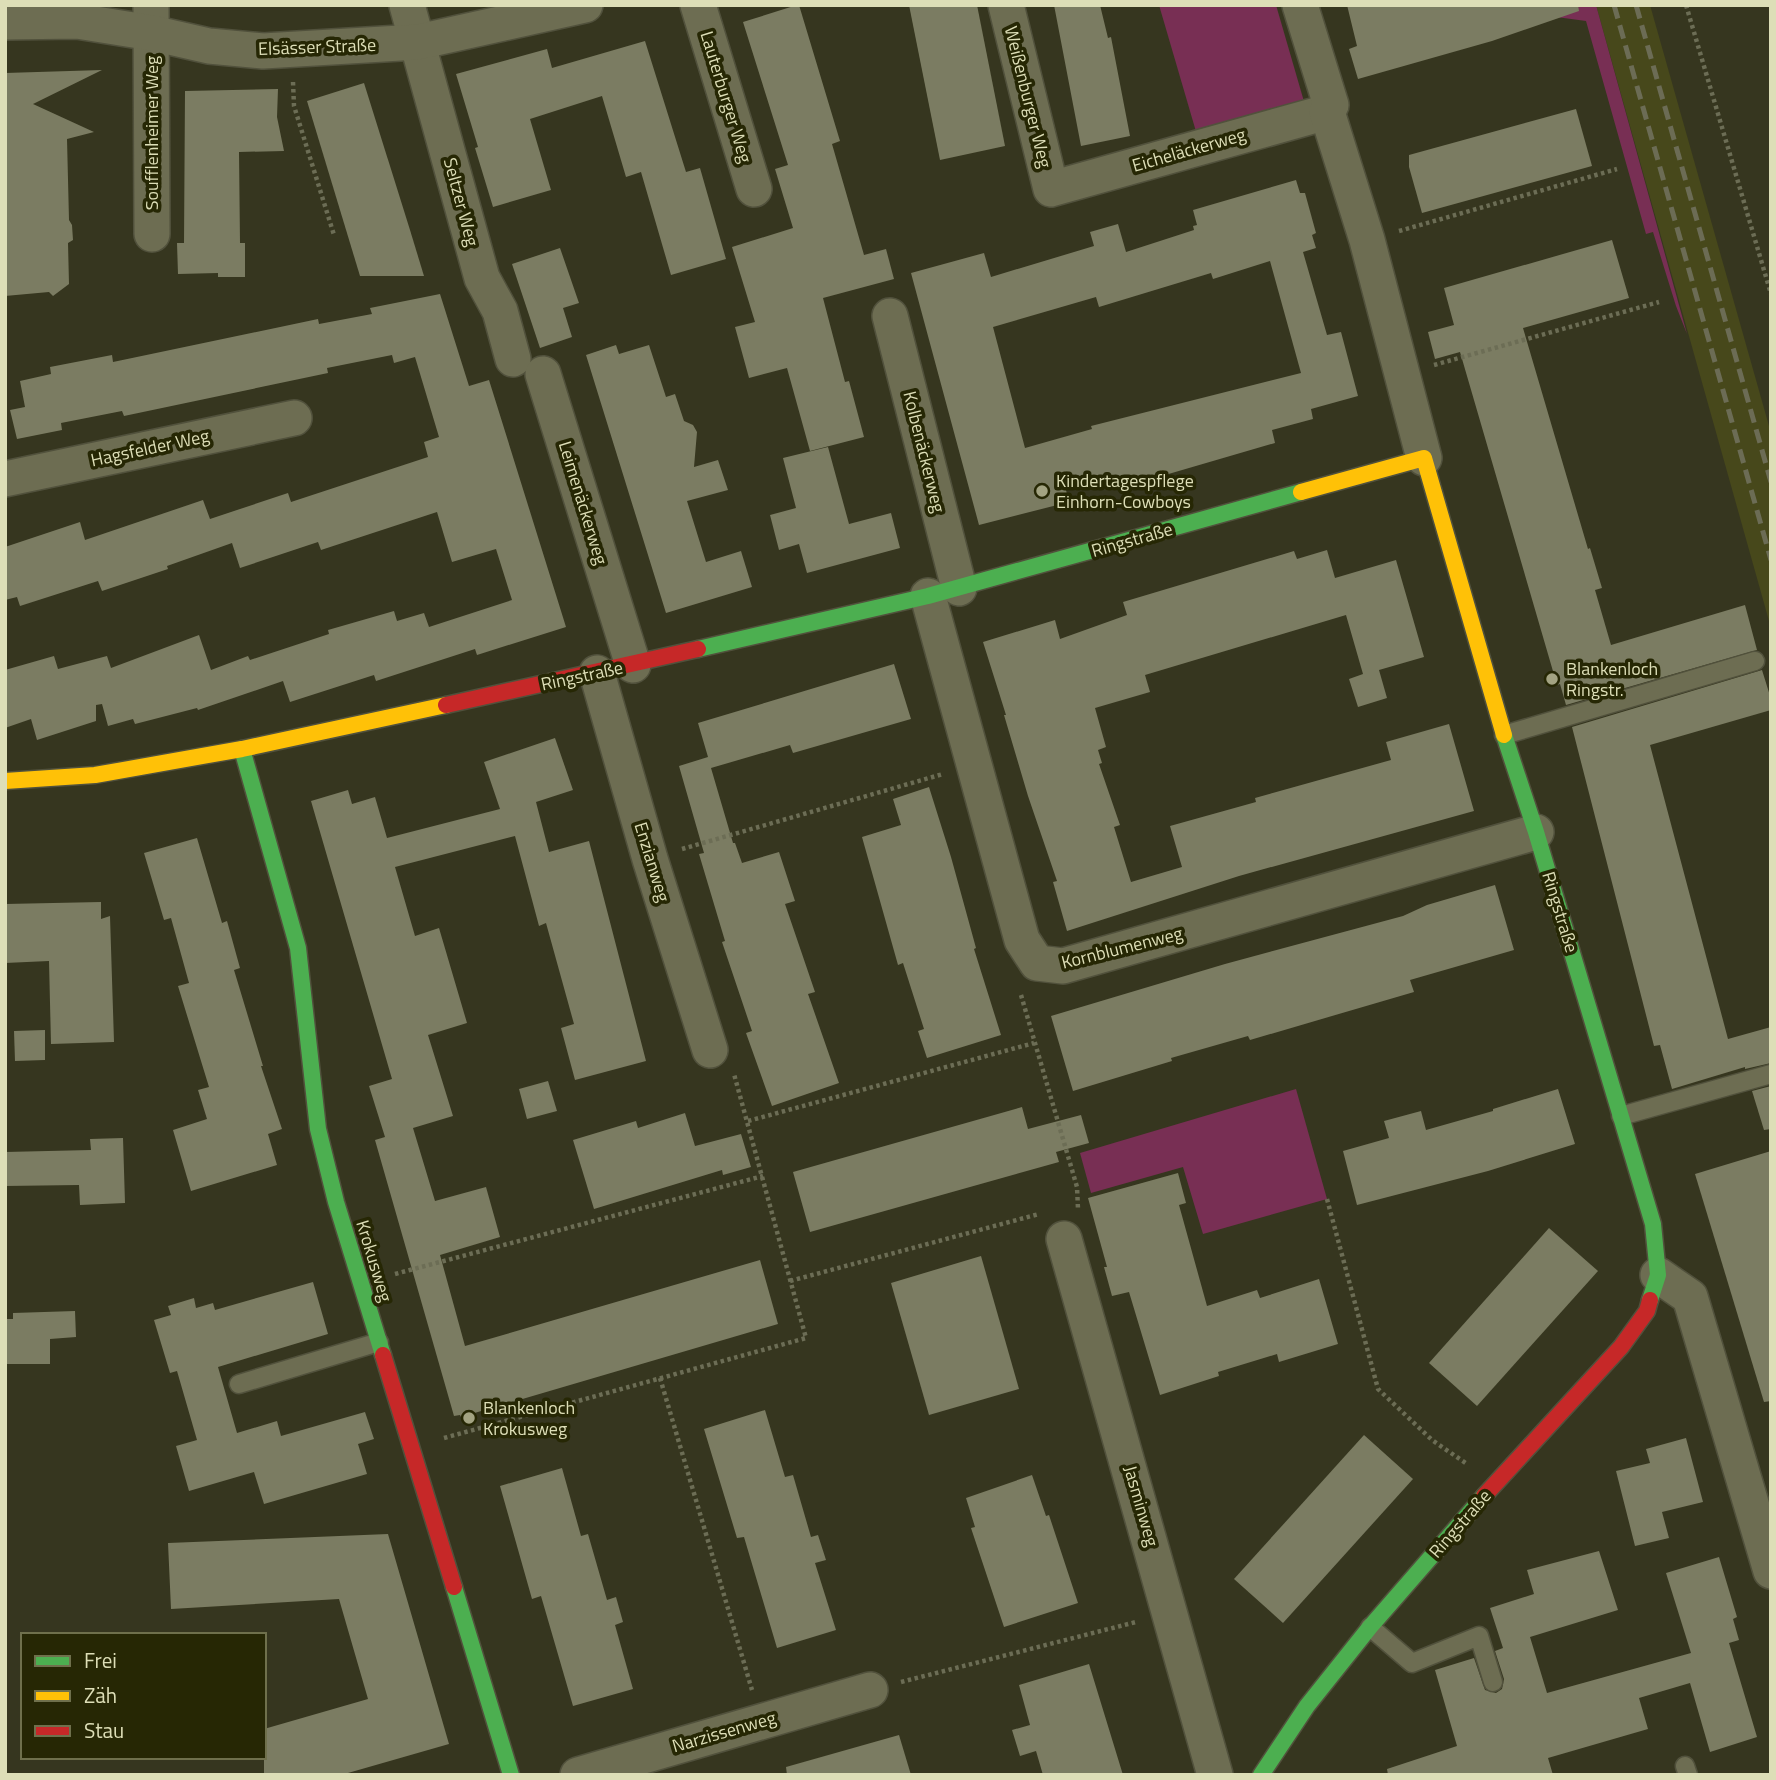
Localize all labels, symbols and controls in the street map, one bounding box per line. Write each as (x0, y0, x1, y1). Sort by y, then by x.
street label: Weißenburger Weg (998, 23, 1059, 171)
street label: Lauterburger Weg (694, 28, 759, 166)
street label: Elsässer Straße (257, 31, 376, 62)
street label: Soufflenheimer Weg (138, 56, 165, 210)
street label: Eicheläckerweg (1129, 120, 1249, 179)
street label: Seltzer Weg (437, 155, 486, 249)
street label: Kolbenäckerweg (896, 388, 953, 516)
street label: Hagsfelder Weg (88, 422, 212, 473)
street label: Leimenäckerweg (552, 438, 615, 568)
place label: Kindertagespflege Einhorn-Cowboys (1056, 467, 1194, 515)
marker: Kindertagespflege Einhorn-Cowboys (1034, 483, 1050, 499)
street label: Ringstraße (1088, 515, 1176, 564)
street label: Ringstraße (538, 654, 625, 697)
place label: Blankenloch Ringstr. (1566, 655, 1658, 703)
marker: Blankenloch Ringstr. (1544, 671, 1560, 687)
street label: Enzianweg (628, 819, 677, 905)
street label: Ringstraße (1535, 868, 1586, 956)
street label: Kornblumenweg (1058, 919, 1185, 976)
street label: Krokusweg (349, 1217, 400, 1305)
place label: Blankenloch Krokusweg (483, 1394, 575, 1442)
marker: Blankenloch Krokusweg (461, 1410, 477, 1426)
street label: Jasminweg (1117, 1462, 1166, 1550)
street label: Ringstraße (1422, 1483, 1497, 1564)
legend (21, 1633, 266, 1759)
text: Frei (84, 1644, 117, 1676)
text: Zäh (84, 1679, 117, 1711)
street label: Narzissenweg (669, 1704, 779, 1759)
text: Stau (84, 1714, 124, 1746)

